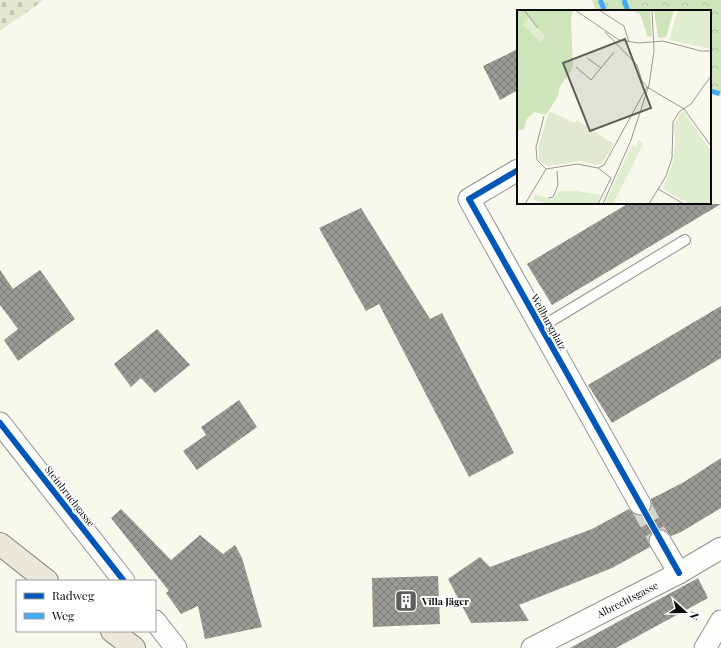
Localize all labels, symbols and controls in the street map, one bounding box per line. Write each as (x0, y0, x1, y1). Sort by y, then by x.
inset map (517, 10, 711, 204)
street label: Weilburgplatz (527, 290, 570, 353)
street label: Steinbruchgasse (42, 463, 98, 529)
street label: Albrechtsgasse (593, 578, 660, 621)
legend (16, 580, 156, 632)
text: Radweg (52, 587, 95, 603)
building icon: Villa Jäger (393, 588, 419, 614)
north arrow (665, 592, 705, 632)
place label: Villa Jäger (421, 594, 469, 608)
text: Weg (51, 607, 75, 623)
text: N (686, 609, 703, 622)

